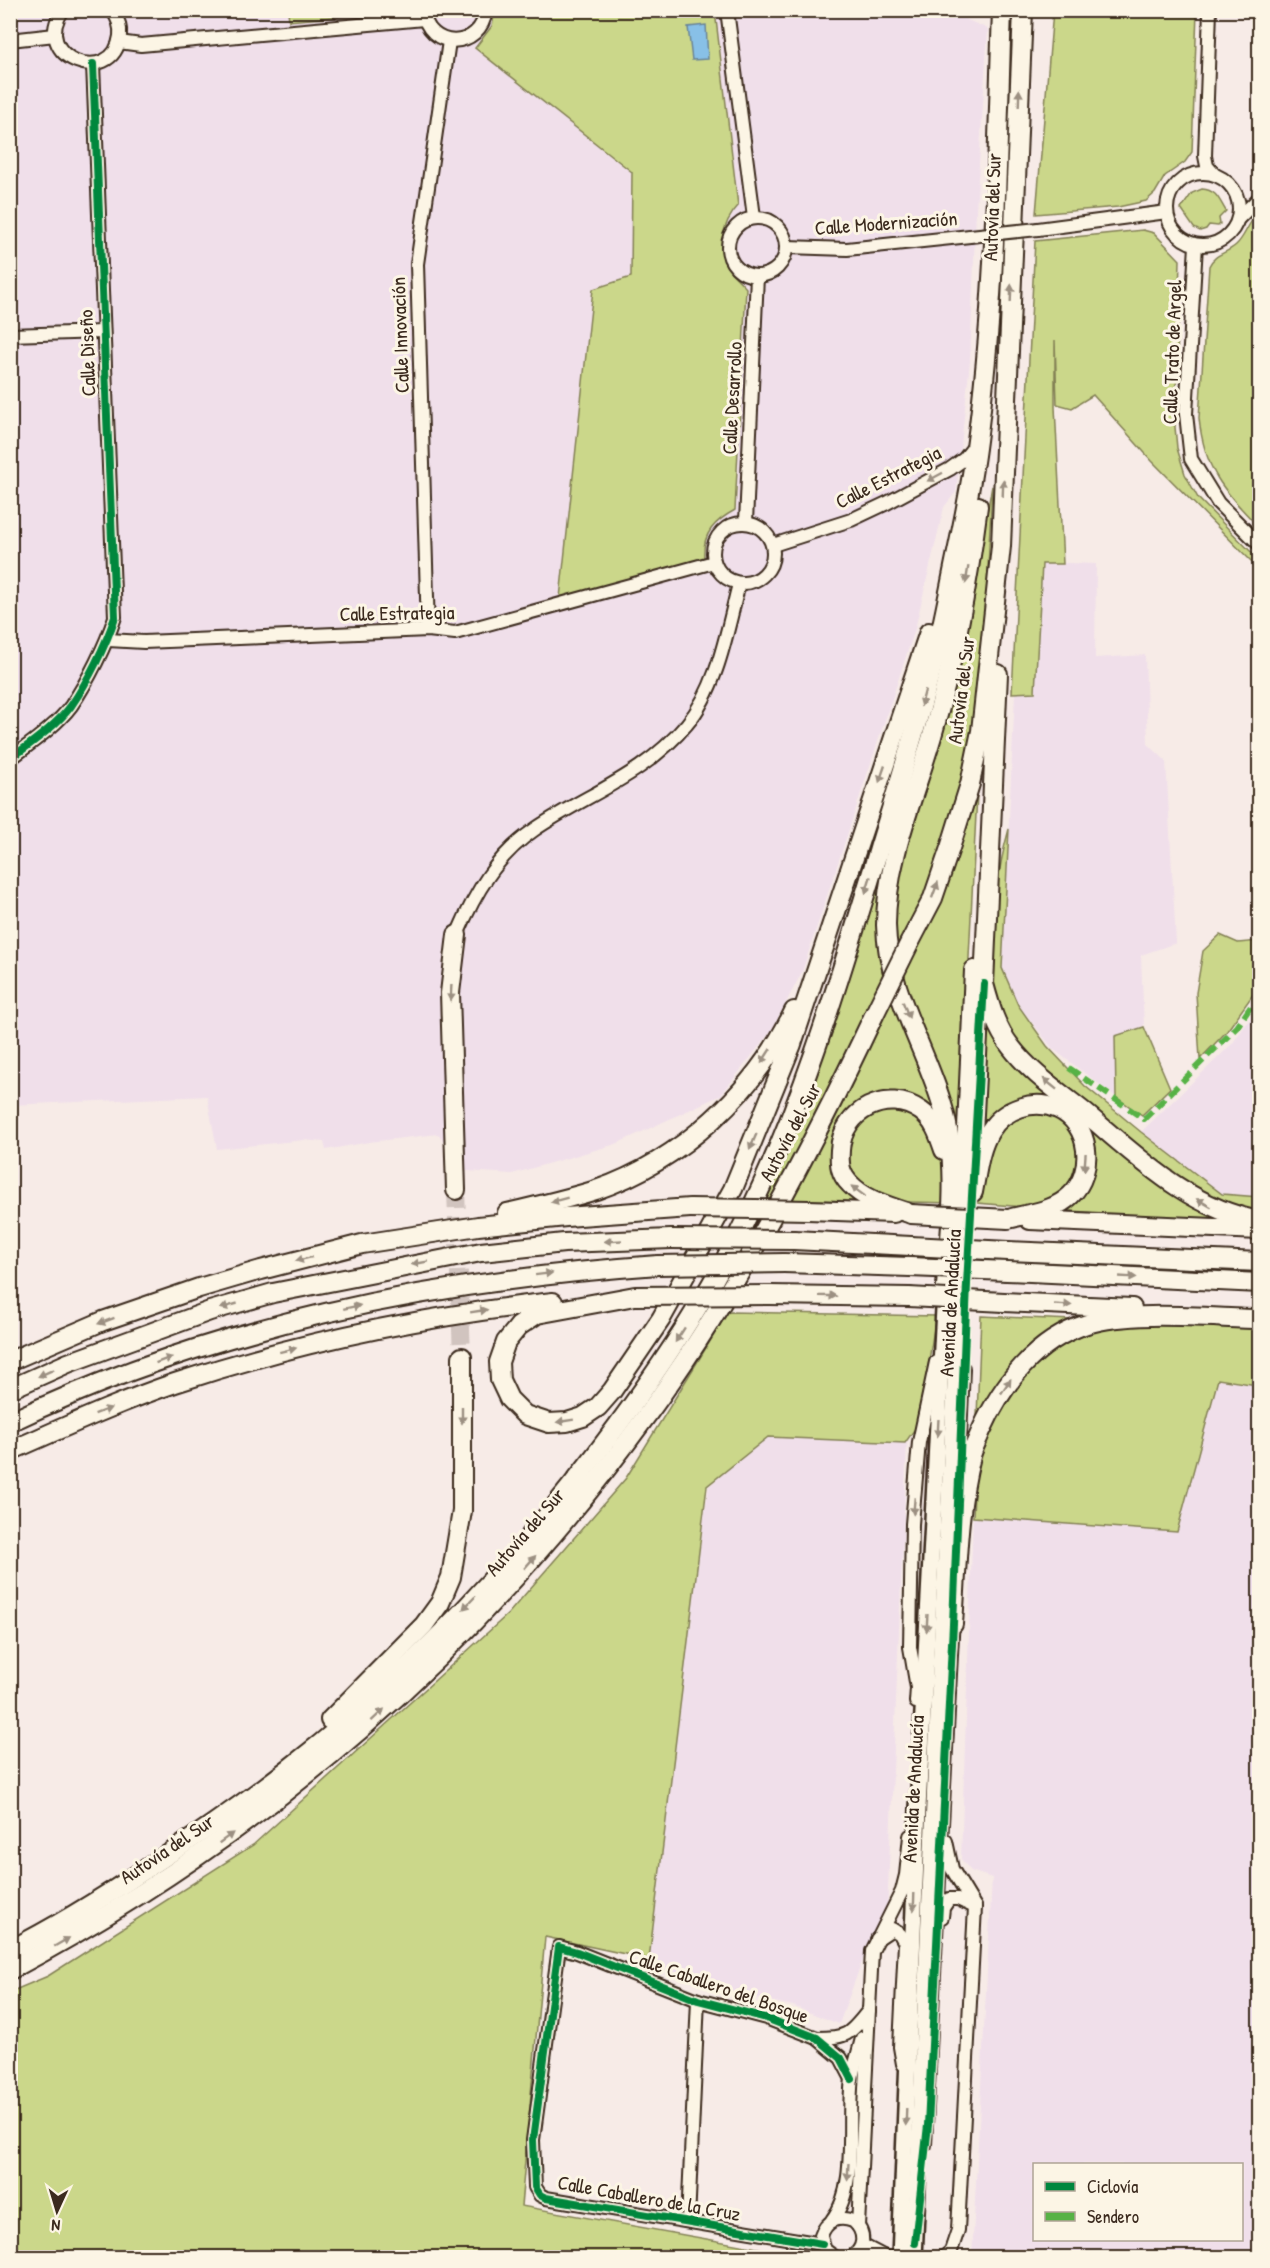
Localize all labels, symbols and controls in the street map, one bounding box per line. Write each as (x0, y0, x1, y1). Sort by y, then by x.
one-way arrow (1014, 88, 1024, 107)
street label: Autovía del Sur (976, 152, 1007, 262)
street label: Calle Modernización (814, 204, 958, 241)
street label: Calle Innovación (384, 277, 415, 393)
street label: Calle Trato de Argel (1155, 279, 1188, 425)
one-way arrow (1006, 283, 1016, 302)
street label: Calle Diseño (71, 309, 102, 397)
street label: Calle Desarrollo (715, 341, 748, 455)
street label: Calle Estrategia (830, 438, 945, 515)
one-way arrow (926, 472, 943, 482)
one-way arrow (998, 478, 1008, 497)
one-way arrow (963, 566, 972, 585)
street label: Calle Estrategia (339, 598, 455, 627)
street label: Autovía del Sur (941, 634, 981, 745)
one-way arrow (918, 689, 928, 708)
one-way arrow (877, 765, 886, 783)
one-way arrow (863, 876, 872, 894)
one-way arrow (931, 881, 941, 899)
one-way arrow (446, 984, 456, 1003)
one-way arrow (901, 1002, 911, 1020)
one-way arrow (761, 1048, 772, 1065)
street label: Autovía del Sur (752, 1077, 827, 1186)
one-way arrow (1043, 1078, 1058, 1091)
one-way arrow (748, 1134, 758, 1152)
one-way arrow (1081, 1153, 1090, 1172)
one-way arrow (850, 1184, 866, 1197)
one-way arrow (550, 1196, 568, 1205)
one-way arrow (1196, 1197, 1212, 1208)
street label: Avenida de Andalucía (932, 1228, 967, 1377)
one-way arrow (603, 1237, 622, 1246)
one-way arrow (295, 1255, 313, 1265)
one-way arrow (410, 1259, 429, 1268)
one-way arrow (534, 1269, 553, 1279)
one-way arrow (1119, 1273, 1138, 1282)
one-way arrow (819, 1291, 838, 1301)
one-way arrow (1053, 1300, 1072, 1309)
one-way arrow (220, 1301, 238, 1311)
one-way arrow (342, 1302, 361, 1311)
one-way arrow (469, 1306, 488, 1315)
one-way arrow (96, 1316, 114, 1326)
one-way arrow (675, 1327, 686, 1343)
one-way arrow (278, 1344, 297, 1354)
one-way arrow (155, 1354, 173, 1364)
one-way arrow (37, 1368, 55, 1378)
one-way arrow (1000, 1378, 1011, 1394)
one-way arrow (94, 1406, 112, 1415)
one-way arrow (457, 1406, 467, 1425)
one-way arrow (555, 1417, 574, 1426)
one-way arrow (933, 1419, 942, 1438)
street label: Autovía del Sur (479, 1482, 570, 1581)
one-way arrow (909, 1497, 918, 1516)
one-way arrow (523, 1554, 537, 1569)
one-way arrow (462, 1596, 476, 1611)
one-way arrow (923, 1613, 932, 1632)
one-way arrow (370, 1709, 385, 1722)
street label: Avenida de Andalucía (895, 1714, 930, 1863)
street label: Autovía del Sur (114, 1807, 219, 1890)
one-way arrow (219, 1832, 234, 1844)
one-way arrow (909, 1892, 919, 1911)
one-way arrow (54, 1937, 71, 1947)
street label: Calle Caballero del Bosque (626, 1942, 813, 2029)
one-way arrow (901, 2108, 910, 2127)
one-way arrow (843, 2162, 852, 2181)
legend (1033, 2163, 1243, 2241)
street label: Calle Caballero de la Cruz (556, 2168, 743, 2227)
text: Ciclovía (1087, 2174, 1138, 2199)
north arrow (27, 2181, 87, 2241)
text: Sendero (1087, 2204, 1139, 2229)
text: N (50, 2215, 61, 2237)

